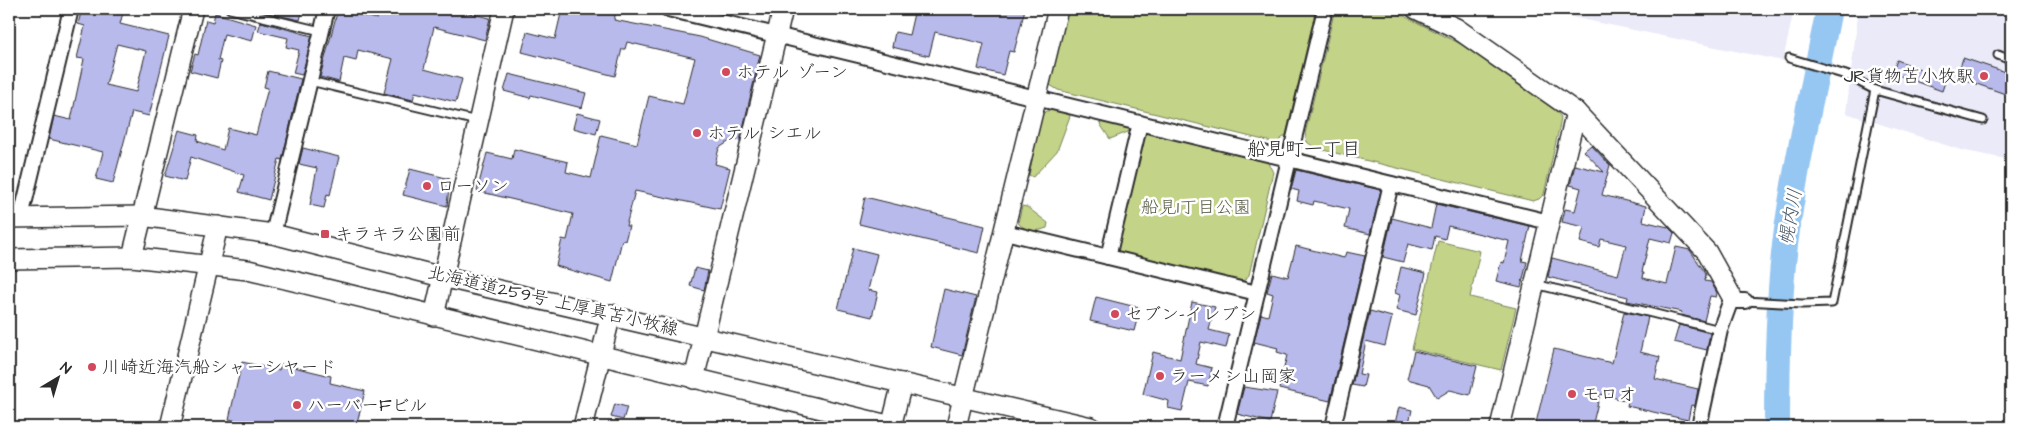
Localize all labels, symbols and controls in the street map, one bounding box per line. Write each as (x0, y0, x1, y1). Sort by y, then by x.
place label: ホテル ゾーン (736, 60, 848, 85)
place label: JR貨物苫小牧駅 (1844, 64, 1974, 89)
marker: ホテル ゾーン (720, 66, 732, 78)
marker: JR貨物苫小牧駅 (1978, 70, 1990, 82)
place label: ホテル シエル (707, 121, 822, 146)
marker: ホテル シエル (691, 127, 703, 139)
district label: 船見町一丁目 (1247, 136, 1361, 163)
place label: ローソン (437, 174, 509, 199)
marker: ローソン (421, 180, 433, 192)
water label: 幌内川 (1773, 187, 1809, 247)
park label: 船見1丁目公園 (1141, 195, 1251, 220)
place label: キラキラ公園前 (335, 222, 461, 247)
marker: キラキラ公園前 (319, 228, 331, 240)
street label: 北海道道259号 上厚真苫小牧線 (425, 260, 681, 342)
place label: セブン-イレブン (1125, 302, 1257, 327)
marker: セブン-イレブン (1109, 308, 1121, 320)
north arrow (32, 354, 82, 404)
place label: 川崎近海汽船シャーシヤード (102, 355, 336, 380)
text: N (56, 358, 75, 379)
marker: 川崎近海汽船シャーシヤード (86, 361, 98, 373)
place label: ラーメン山岡家 (1170, 364, 1296, 389)
marker: ラーメン山岡家 (1154, 370, 1166, 382)
place label: モロオ (1582, 382, 1636, 407)
marker: モロオ (1566, 388, 1578, 400)
place label: ハーバーFビル (307, 393, 427, 418)
marker: ハーバーFビル (291, 399, 303, 411)

